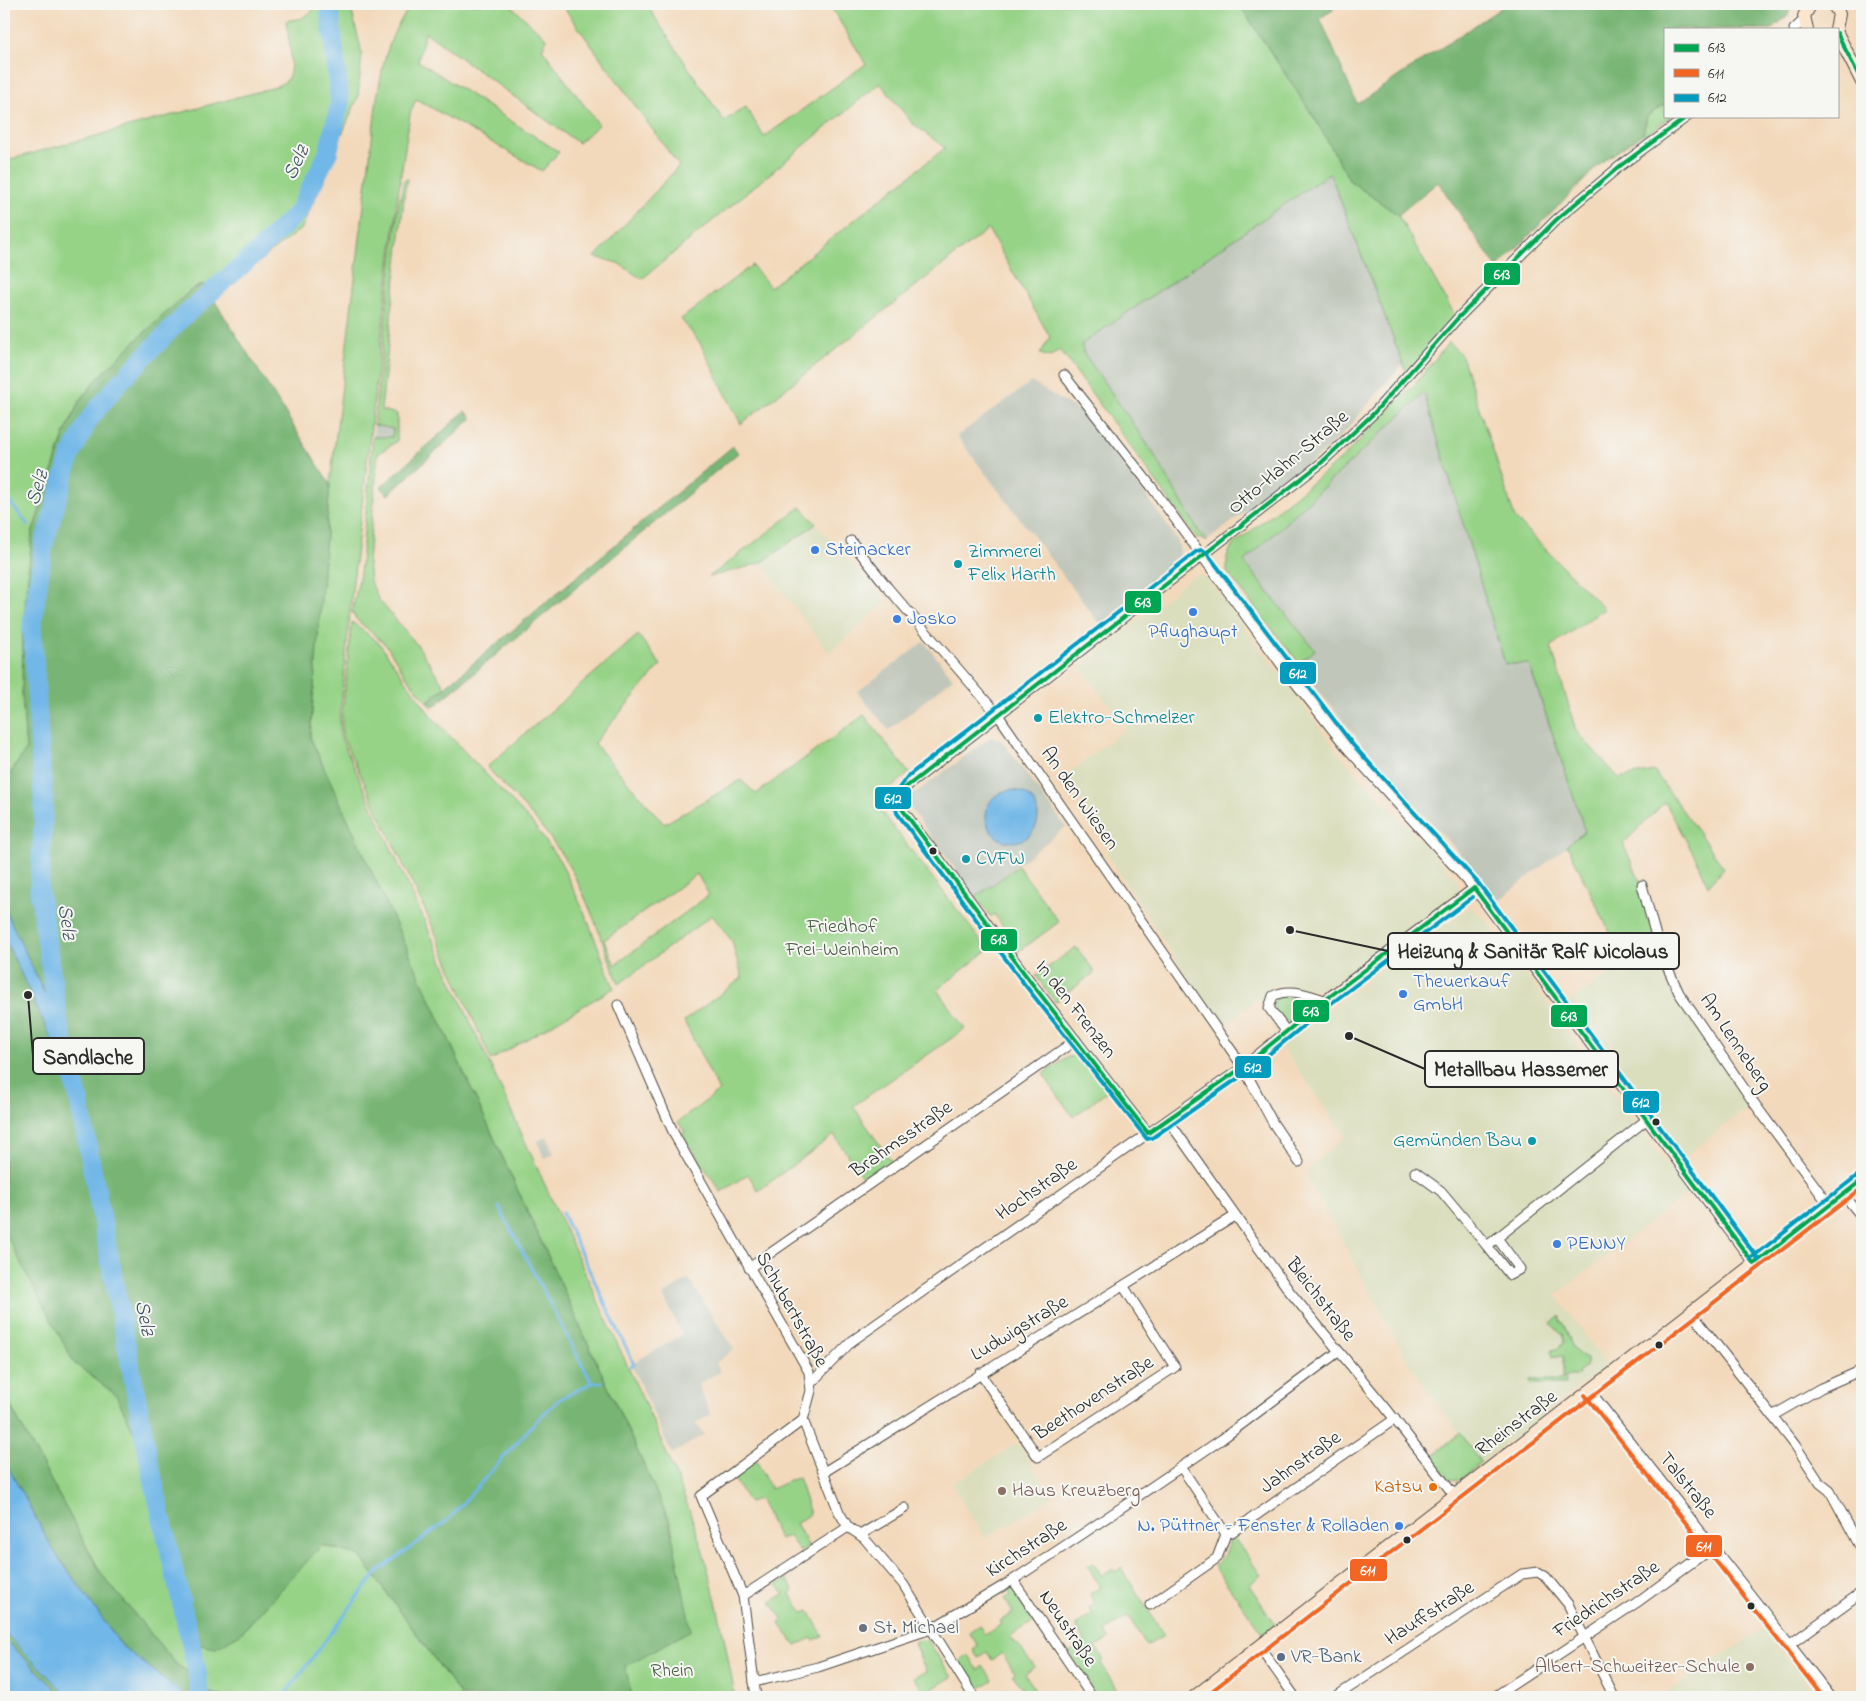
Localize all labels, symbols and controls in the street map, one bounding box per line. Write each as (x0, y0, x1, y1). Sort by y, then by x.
legend (1664, 28, 1838, 118)
text: 613 (1708, 37, 1726, 59)
text: 611 (1708, 63, 1724, 85)
text: 612 (1708, 87, 1727, 109)
water label: Selz (276, 140, 319, 185)
line badge: 613 (1483, 262, 1521, 286)
text: 613 (1493, 265, 1510, 286)
street label: Otto-Hahn-Straße (1222, 404, 1356, 522)
water label: Selz (19, 466, 58, 509)
place label: Steinacker (825, 536, 911, 565)
place label: Zimmerei Felix Harth (967, 538, 1056, 590)
marker: Steinacker (809, 544, 821, 556)
marker: Zimmerei Felix Harth (952, 558, 964, 570)
line badge: 613 (1124, 590, 1162, 614)
text: 613 (1134, 593, 1151, 614)
place label: Josko (907, 605, 957, 634)
marker: Pflughaupt (1187, 606, 1199, 618)
marker: Josko (891, 613, 903, 625)
place label: Pflughaupt (1148, 618, 1238, 648)
line badge: 612 (1279, 661, 1317, 685)
text: 612 (1288, 664, 1307, 685)
place label: Elektro-Schmelzer (1048, 704, 1195, 733)
marker: Elektro-Schmelzer (1032, 712, 1044, 724)
street label: An den Wiesen (1033, 741, 1125, 857)
line badge: 612 (874, 786, 912, 810)
text: 612 (883, 789, 902, 810)
place label: CVFW (976, 845, 1025, 874)
unlabelled marker (928, 846, 938, 856)
marker: CVFW (960, 853, 972, 865)
water label: Selz (49, 902, 83, 943)
park label: Friedhof Frei-Weinheim (784, 913, 899, 965)
line badge: 613 (980, 928, 1018, 952)
text: 613 (990, 930, 1007, 951)
callout: Heizung & Sanitär Ralf Nicolaus (1388, 933, 1679, 969)
text: Heizung & Sanitär Ralf Nicolaus (1398, 938, 1669, 970)
street label: In den Frenzen (1027, 955, 1123, 1066)
place label: Theuerkauf GmbH (1413, 968, 1510, 1020)
marker: Theuerkauf GmbH (1397, 988, 1409, 1000)
street label: Am Lenneberg (1691, 988, 1779, 1098)
line badge: 613 (1292, 999, 1330, 1023)
text: 613 (1302, 1002, 1319, 1023)
line badge: 613 (1550, 1004, 1588, 1028)
text: 613 (1560, 1007, 1577, 1028)
callout: Sandlache (33, 1038, 144, 1074)
text: Sandlache (43, 1044, 134, 1074)
callout: Metallbau Hassemer (1425, 1051, 1618, 1087)
line badge: 612 (1234, 1055, 1272, 1079)
text: Metallbau Hassemer (1434, 1056, 1608, 1086)
text: 612 (1243, 1058, 1262, 1079)
line badge: 612 (1622, 1090, 1660, 1114)
text: 612 (1631, 1093, 1650, 1114)
street label: Brahmsstraße (844, 1094, 959, 1187)
unlabelled marker (1651, 1117, 1661, 1127)
place label: Gemünden Bau (1393, 1127, 1522, 1156)
marker: Gemünden Bau (1526, 1135, 1538, 1147)
street label: Hochstraße (990, 1151, 1084, 1229)
place label: PENNY (1567, 1230, 1626, 1259)
marker: PENNY (1551, 1238, 1563, 1250)
street label: Schubertstraße (747, 1247, 835, 1373)
street label: Bleichstraße (1277, 1251, 1362, 1348)
street label: Ludwigstraße (966, 1288, 1075, 1370)
water label: Selz (126, 1298, 162, 1339)
unlabelled marker (1654, 1340, 1664, 1350)
street label: Beethovenstraße (1027, 1349, 1160, 1449)
street label: Rheinstraße (1470, 1383, 1564, 1465)
street label: Jahnstraße (1254, 1424, 1348, 1502)
street label: Talstraße (1651, 1446, 1723, 1526)
place label: Katsu (1374, 1473, 1423, 1502)
place label: Haus Kreuzberg (1012, 1477, 1140, 1507)
marker: Katsu (1427, 1481, 1439, 1493)
marker: Haus Kreuzberg (996, 1485, 1008, 1497)
street label: Kirchstraße (981, 1512, 1073, 1586)
place label: N. Püttner - Fenster & Rolladen (1137, 1512, 1389, 1541)
marker: N. Püttner - Fenster & Rolladen (1393, 1520, 1405, 1532)
line badge: 611 (1685, 1534, 1723, 1558)
unlabelled marker (1402, 1535, 1412, 1545)
text: 611 (1695, 1537, 1712, 1558)
street label: Friedrichstraße (1547, 1554, 1666, 1647)
line badge: 611 (1349, 1558, 1388, 1582)
text: 611 (1359, 1561, 1376, 1582)
street label: Hauffstraße (1380, 1574, 1480, 1654)
street label: Neustraße (1031, 1585, 1103, 1673)
unlabelled marker (1746, 1601, 1756, 1611)
place label: St. Michael (873, 1614, 959, 1643)
marker: St. Michael (857, 1622, 869, 1634)
place label: VR-Bank (1290, 1643, 1362, 1672)
marker: VR-Bank (1275, 1651, 1287, 1663)
place label: Albert-Schweitzer-Schule (1535, 1653, 1740, 1682)
park label: Rhein (651, 1657, 694, 1686)
marker: Albert-Schweitzer-Schule (1744, 1661, 1756, 1673)

